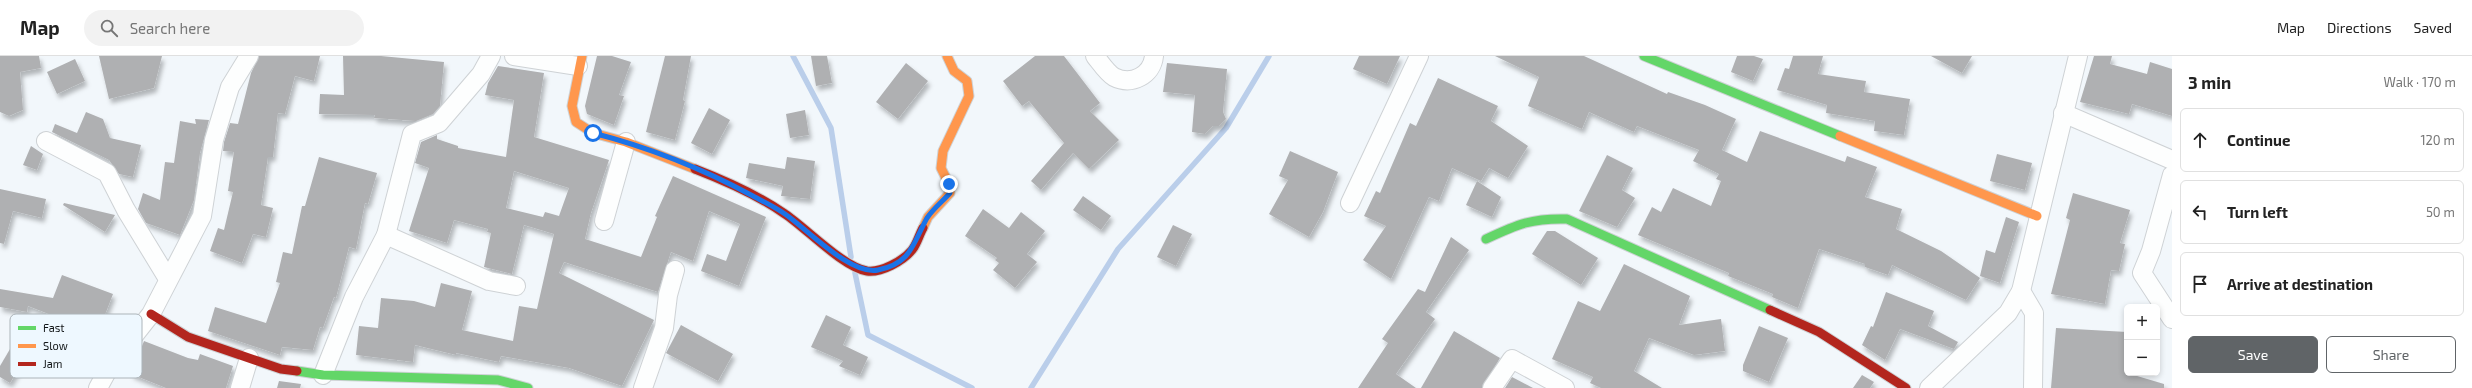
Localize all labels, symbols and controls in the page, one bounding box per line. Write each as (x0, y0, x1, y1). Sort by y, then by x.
search box (84, 10, 364, 46)
text: Map (20, 16, 60, 39)
icon: search (98, 17, 120, 39)
text: Search here (130, 19, 210, 37)
text: Map (2277, 19, 2305, 36)
text: Directions (2327, 19, 2392, 36)
text: Saved (2414, 19, 2452, 36)
text: 3 min (2188, 72, 2231, 92)
text: Walk · 170 m (2384, 74, 2456, 90)
route start (584, 124, 602, 142)
icon: ahead (2189, 129, 2211, 151)
text: Continue (2227, 131, 2290, 149)
text: 120 m (2420, 132, 2455, 148)
route end (940, 175, 958, 193)
icon: left (2189, 201, 2211, 223)
text: Turn left (2227, 203, 2288, 221)
text: 50 m (2426, 204, 2455, 220)
icon: arrive (2189, 273, 2211, 295)
text: Arrive at destination (2227, 275, 2373, 293)
map controls (2124, 304, 2160, 376)
button: + (2124, 304, 2160, 340)
legend (10, 314, 142, 378)
text: Fast (43, 321, 65, 334)
button: Save (2188, 336, 2318, 373)
button: Share (2326, 336, 2456, 373)
text: Slow (43, 339, 68, 352)
button: − (2124, 340, 2160, 376)
text: Jam (43, 357, 62, 370)

